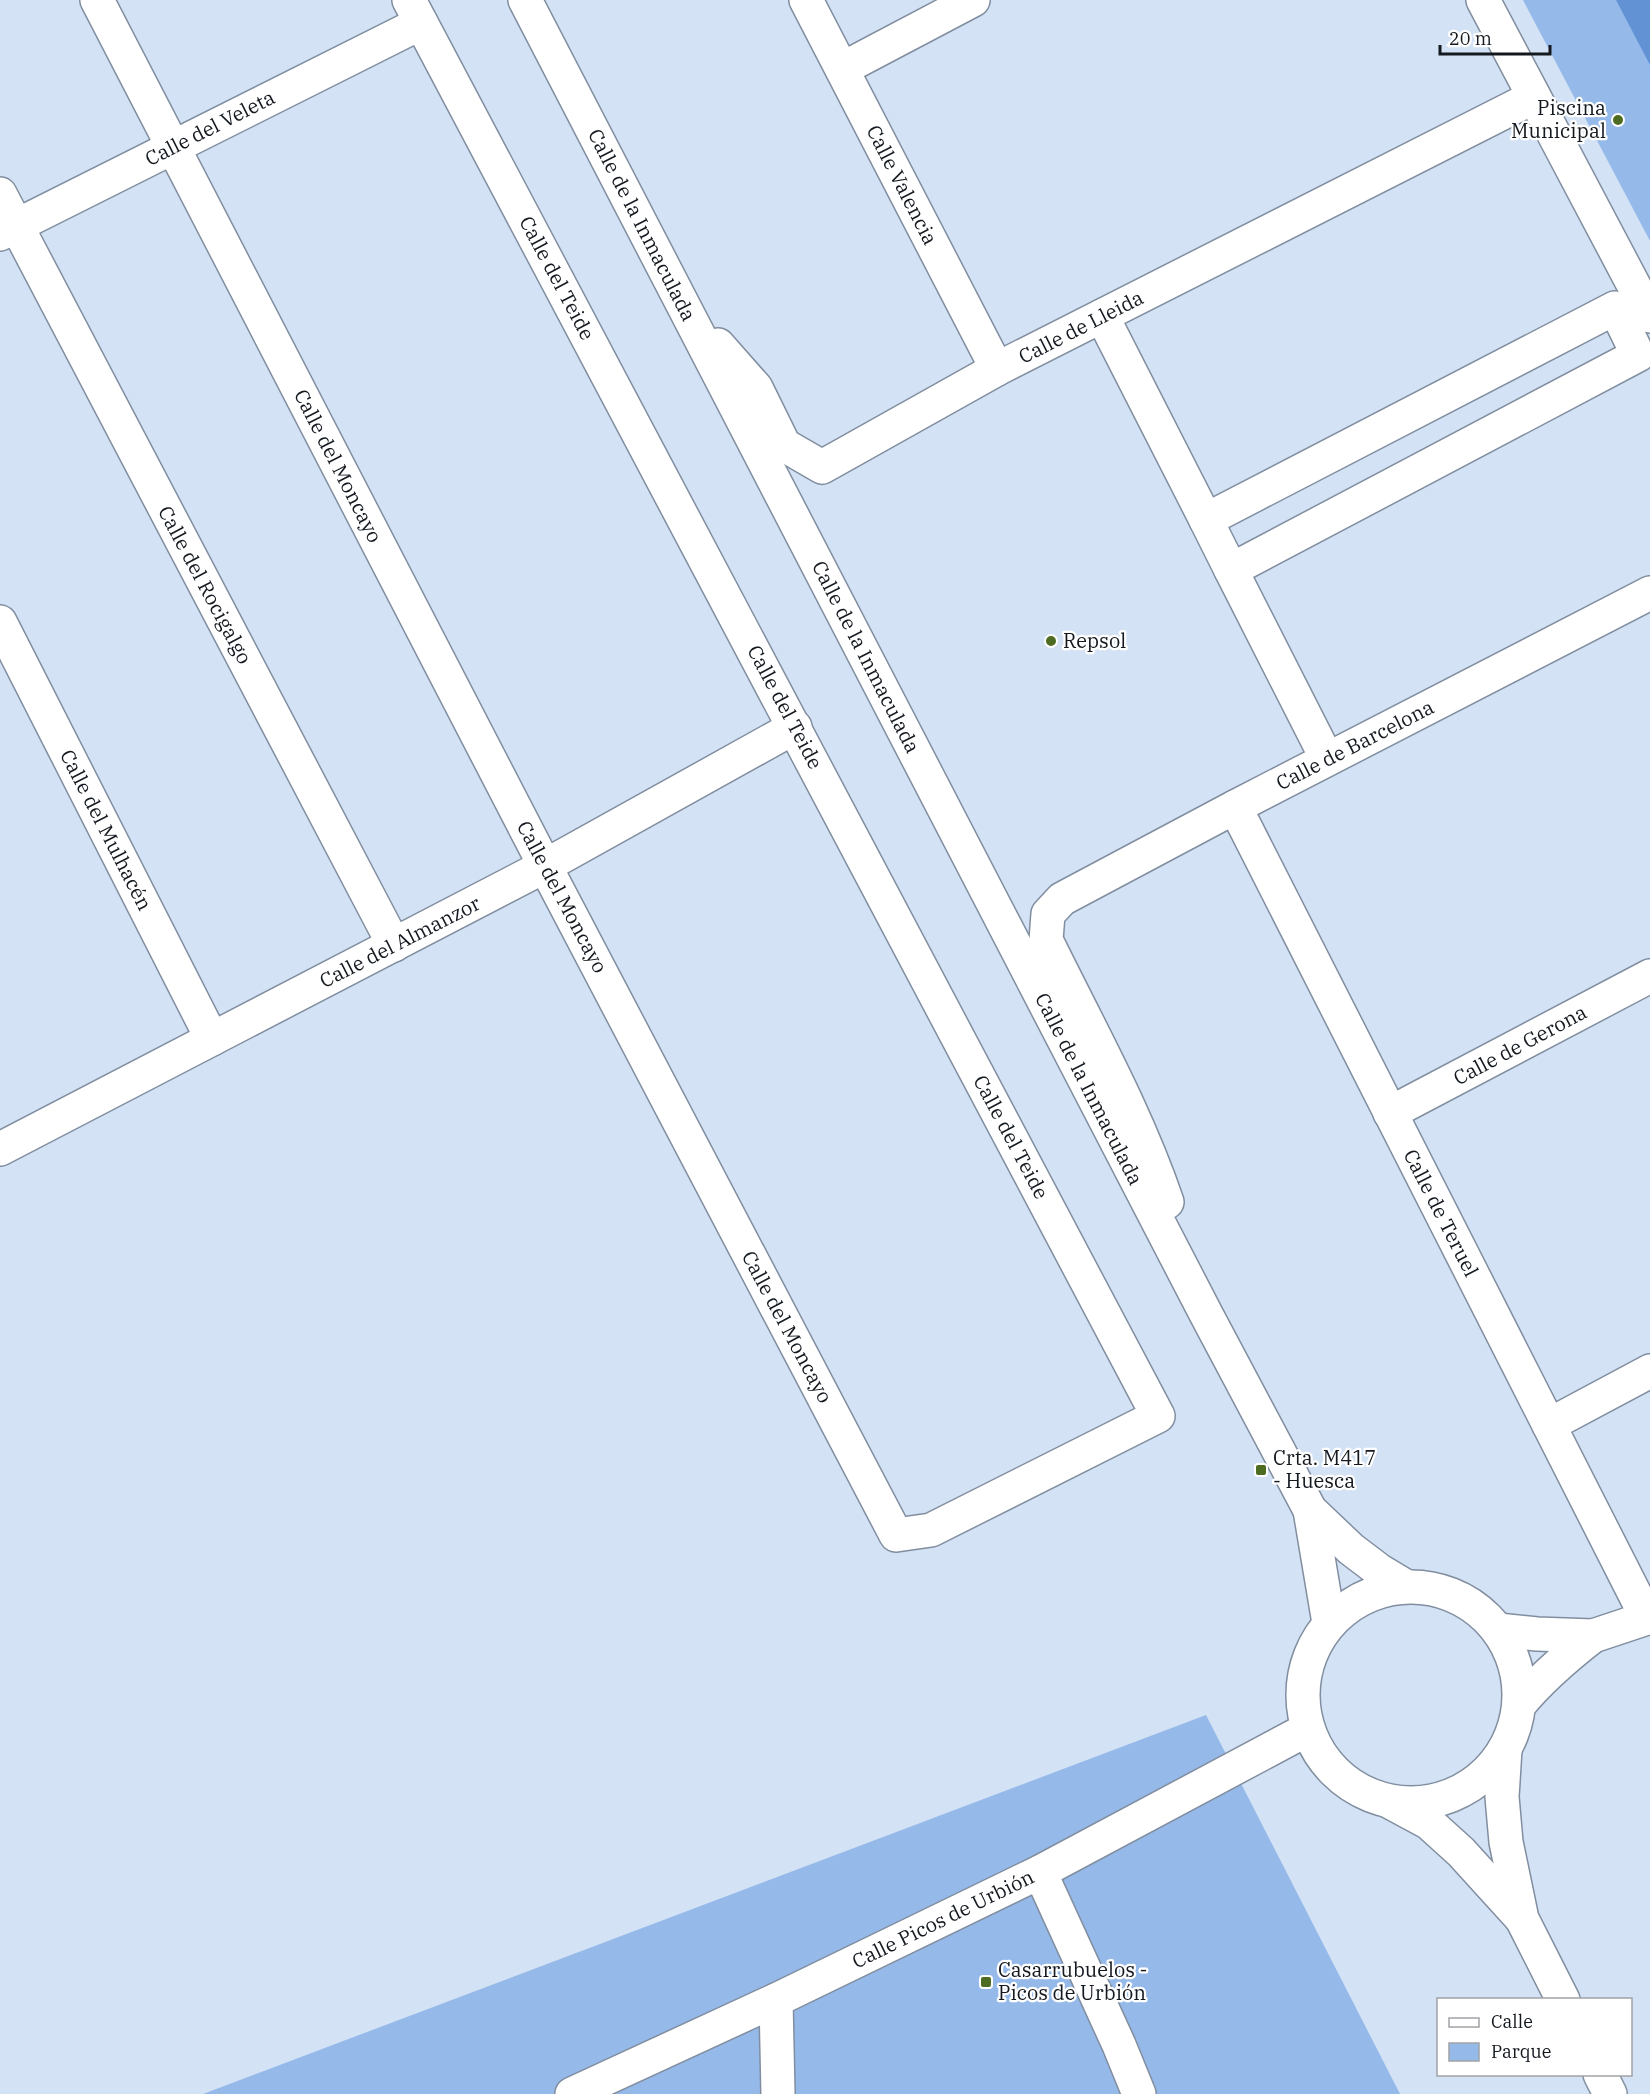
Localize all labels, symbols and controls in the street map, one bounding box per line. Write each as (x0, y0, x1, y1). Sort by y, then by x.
scale bar (1440, 18, 1550, 56)
text: 20 m (1449, 27, 1492, 50)
street label: Calle del Veleta (140, 83, 279, 172)
place label: Piscina Municipal (1511, 94, 1606, 144)
marker: Piscina Municipal (1611, 113, 1625, 127)
street label: Calle Valencia (861, 120, 944, 249)
street label: Calle de la Inmaculada (582, 124, 703, 326)
street label: Calle del Teide (513, 211, 601, 344)
street label: Calle de Lleida (1014, 283, 1148, 370)
street label: Calle del Moncayo (288, 384, 389, 547)
street label: Calle del Rocigalgo (152, 501, 259, 669)
street label: Calle de la Inmaculada (806, 556, 927, 758)
place label: Repsol (1063, 627, 1126, 654)
marker: Repsol (1044, 634, 1058, 648)
street label: Calle del Teide (741, 640, 829, 773)
street label: Calle de Barcelona (1271, 693, 1438, 796)
street label: Calle del Mulhacén (54, 745, 159, 915)
street label: Calle del Moncayo (511, 816, 614, 978)
street label: Calle del Almanzor (315, 889, 485, 994)
street label: Calle de la Inmaculada (1029, 988, 1150, 1190)
street label: Calle de Gerona (1448, 998, 1591, 1091)
street label: Calle del Teide (967, 1070, 1055, 1203)
street label: Calle de Teruel (1398, 1144, 1485, 1281)
street label: Calle del Moncayo (736, 1246, 839, 1408)
place label: Crta. M417 - Huesca (1273, 1444, 1376, 1494)
marker: Crta. M417 - Huesca (1254, 1463, 1268, 1477)
street label: Calle Picos de Urbión (847, 1863, 1038, 1974)
place label: Casarrubuelos - Picos de Urbión (998, 1956, 1147, 2006)
marker: Casarrubuelos - Picos de Urbión (979, 1975, 993, 1989)
legend (1437, 1998, 1632, 2076)
text: Calle (1491, 2010, 1533, 2033)
text: Parque (1491, 2040, 1551, 2063)

